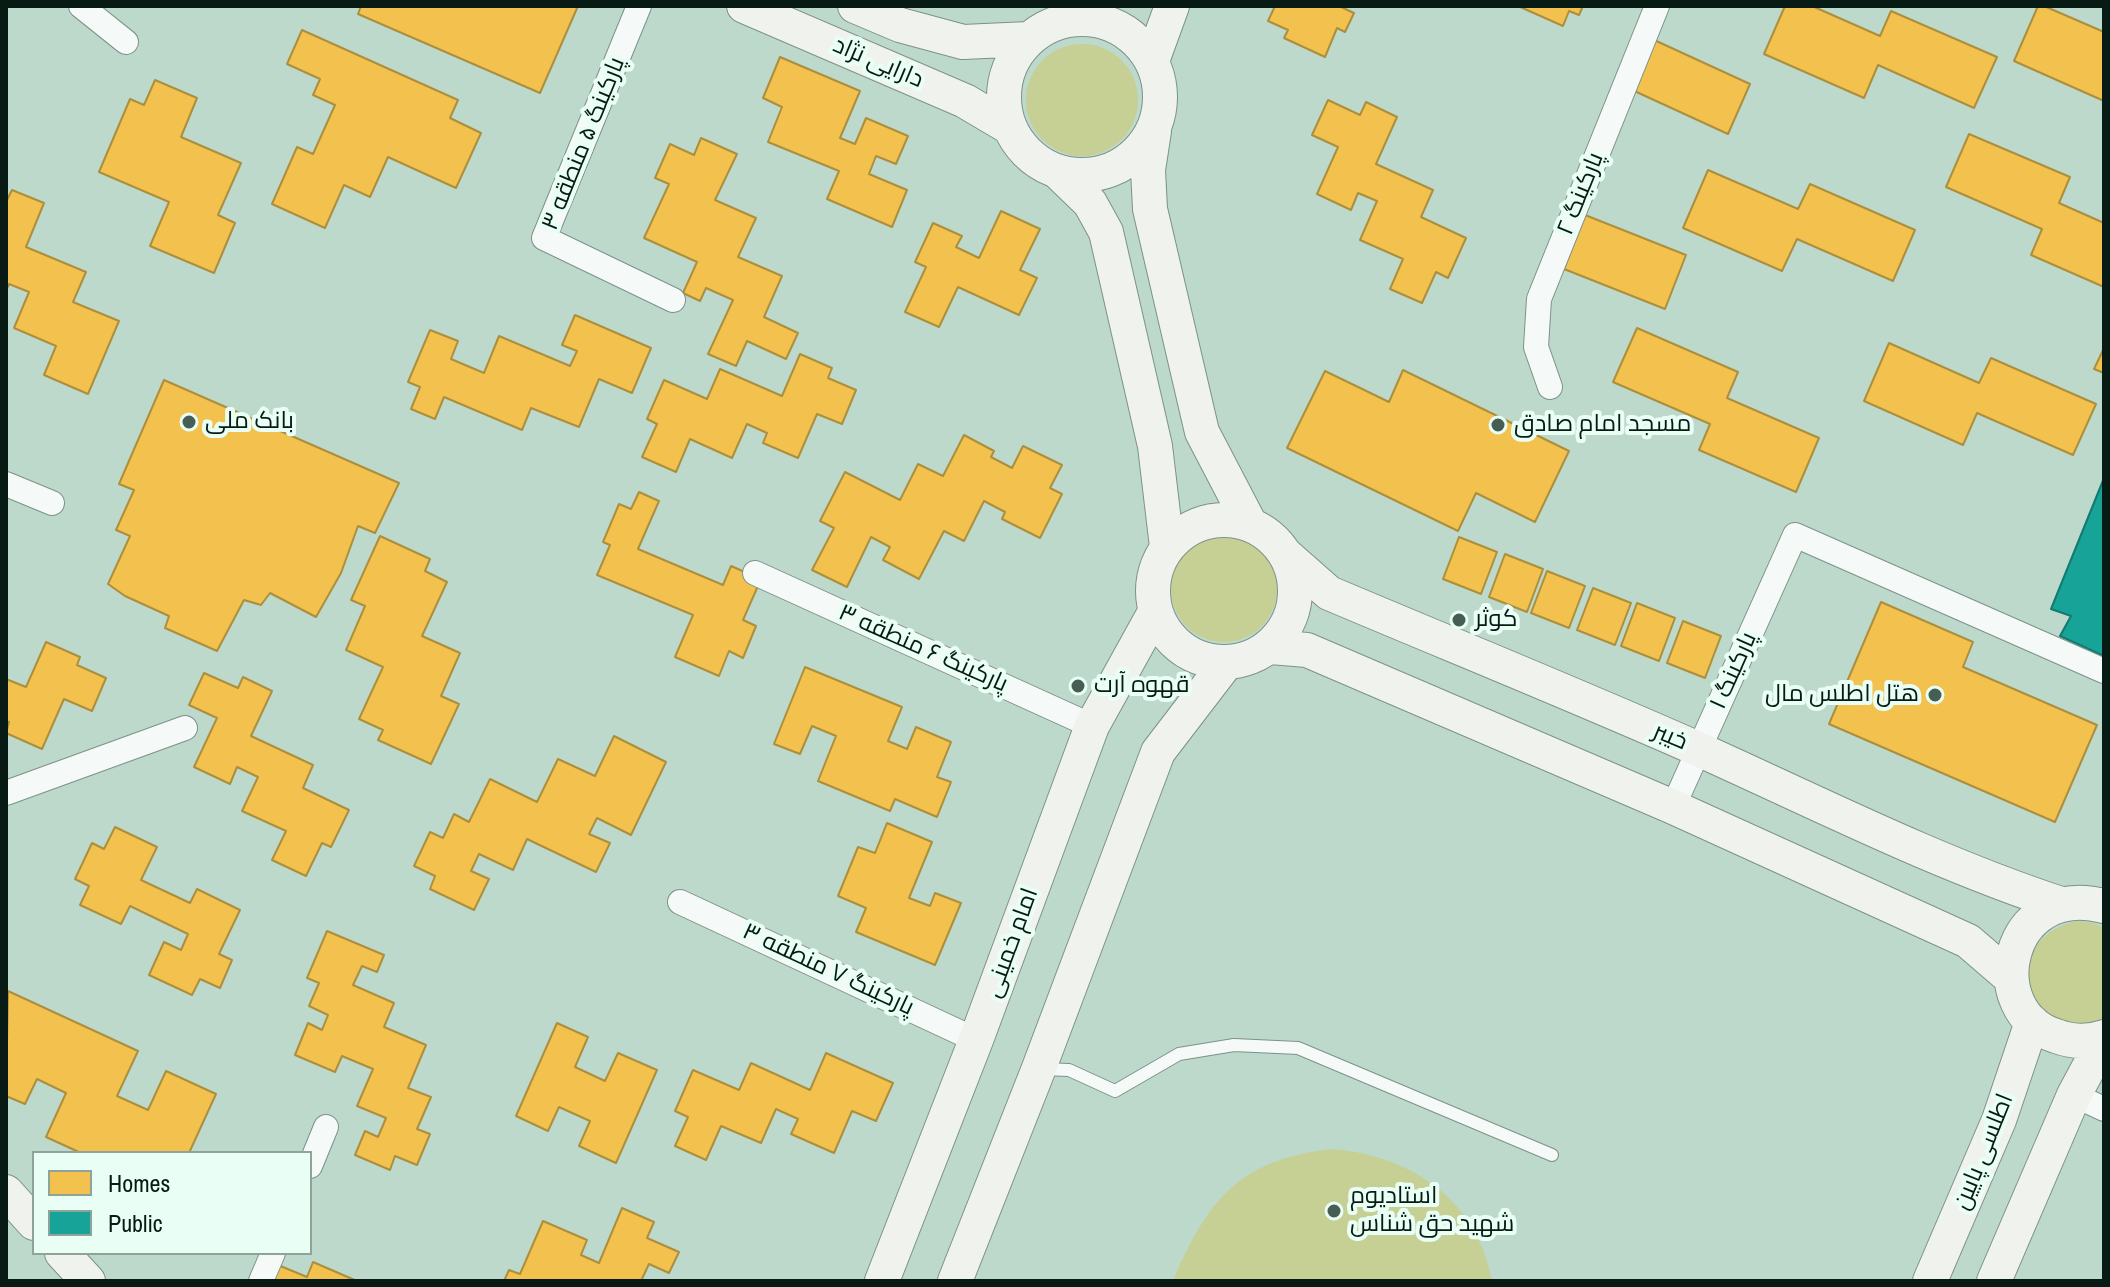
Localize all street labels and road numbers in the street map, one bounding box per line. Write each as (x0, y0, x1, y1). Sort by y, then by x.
street label: دارایی نژاد (828, 31, 928, 95)
street label: پارکینگ ۵ منطقه ۳ (536, 53, 632, 235)
street label: پارکینگ ۲ (1551, 148, 1611, 240)
street label: پارکینگ ۶ منطقه ۳ (834, 599, 1012, 699)
street label: پارکینگ ۱ (1704, 628, 1764, 714)
street label: خیبر (1648, 717, 1692, 757)
street label: امام خمینی (979, 884, 1045, 1002)
street label: پارکینگ ۷ منطقه ۳ (738, 918, 918, 1022)
street label: اطلسی پایین (1948, 1090, 2020, 1214)

